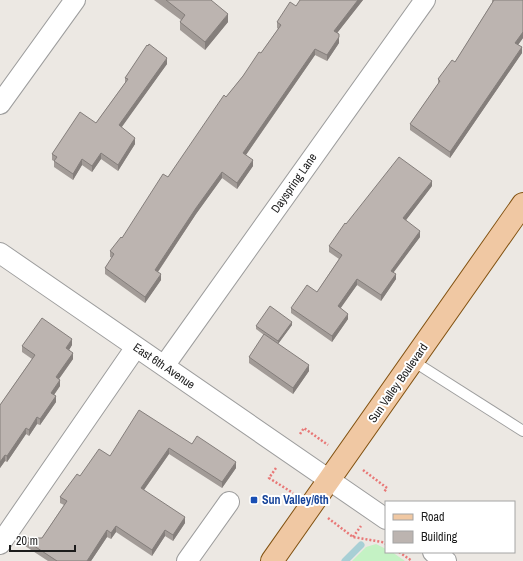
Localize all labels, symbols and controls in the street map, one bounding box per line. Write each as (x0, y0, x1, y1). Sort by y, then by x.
street label: Dayspring Lane (268, 150, 320, 216)
street label: East 6th Avenue (130, 339, 198, 393)
street label: Sun Valley Boulevard (365, 340, 431, 426)
place label: Sun Valley/6th (262, 492, 329, 508)
marker: Sun Valley/6th (249, 495, 259, 505)
legend (385, 501, 515, 553)
text: Road (421, 509, 445, 525)
scale bar (10, 527, 75, 553)
text: Building (421, 529, 458, 545)
text: 20 m (16, 533, 38, 549)

